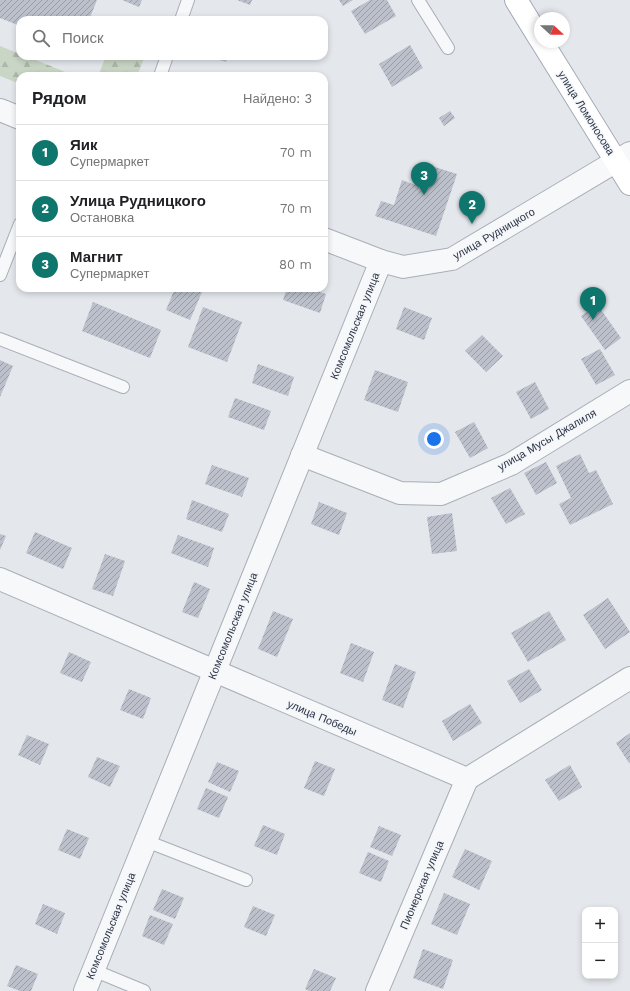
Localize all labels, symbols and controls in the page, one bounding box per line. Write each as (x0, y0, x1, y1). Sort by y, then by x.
north arrow (534, 12, 570, 48)
search box (16, 16, 328, 60)
icon: search (30, 27, 52, 49)
text: Поиск (62, 29, 104, 47)
street label: улица Ломоносова (555, 69, 618, 158)
text: Рядом (32, 88, 87, 108)
text: Найдено: 3 (243, 91, 312, 106)
text: Яик (70, 136, 98, 154)
text: 1 (42, 145, 48, 160)
text: 70 m (280, 145, 312, 160)
text: Супермаркет (70, 154, 149, 169)
pin: 3 (411, 162, 437, 195)
pin: 2 (459, 191, 485, 224)
text: Улица Рудницкого (70, 192, 206, 210)
text: 2 (41, 201, 49, 216)
text: 70 m (280, 201, 312, 216)
street label: улица Рудницкого (451, 205, 537, 263)
text: Остановка (70, 210, 134, 225)
text: Магнит (70, 248, 123, 266)
text: 3 (41, 257, 49, 272)
text: 80 m (279, 257, 312, 272)
text: Супермаркет (70, 266, 149, 281)
street label: Комсомольская улица (328, 270, 383, 381)
pin: 1 (580, 287, 606, 320)
street label: улица Мусы Джалиля (495, 406, 599, 474)
your location (424, 429, 444, 449)
street label: Комсомольская улица (206, 570, 261, 681)
street label: улица Победы (285, 697, 359, 739)
street label: Пионерская улица (397, 838, 447, 931)
street label: Комсомольская улица (84, 870, 139, 981)
map controls (582, 907, 618, 979)
button: + (582, 907, 618, 943)
button: − (582, 943, 618, 979)

